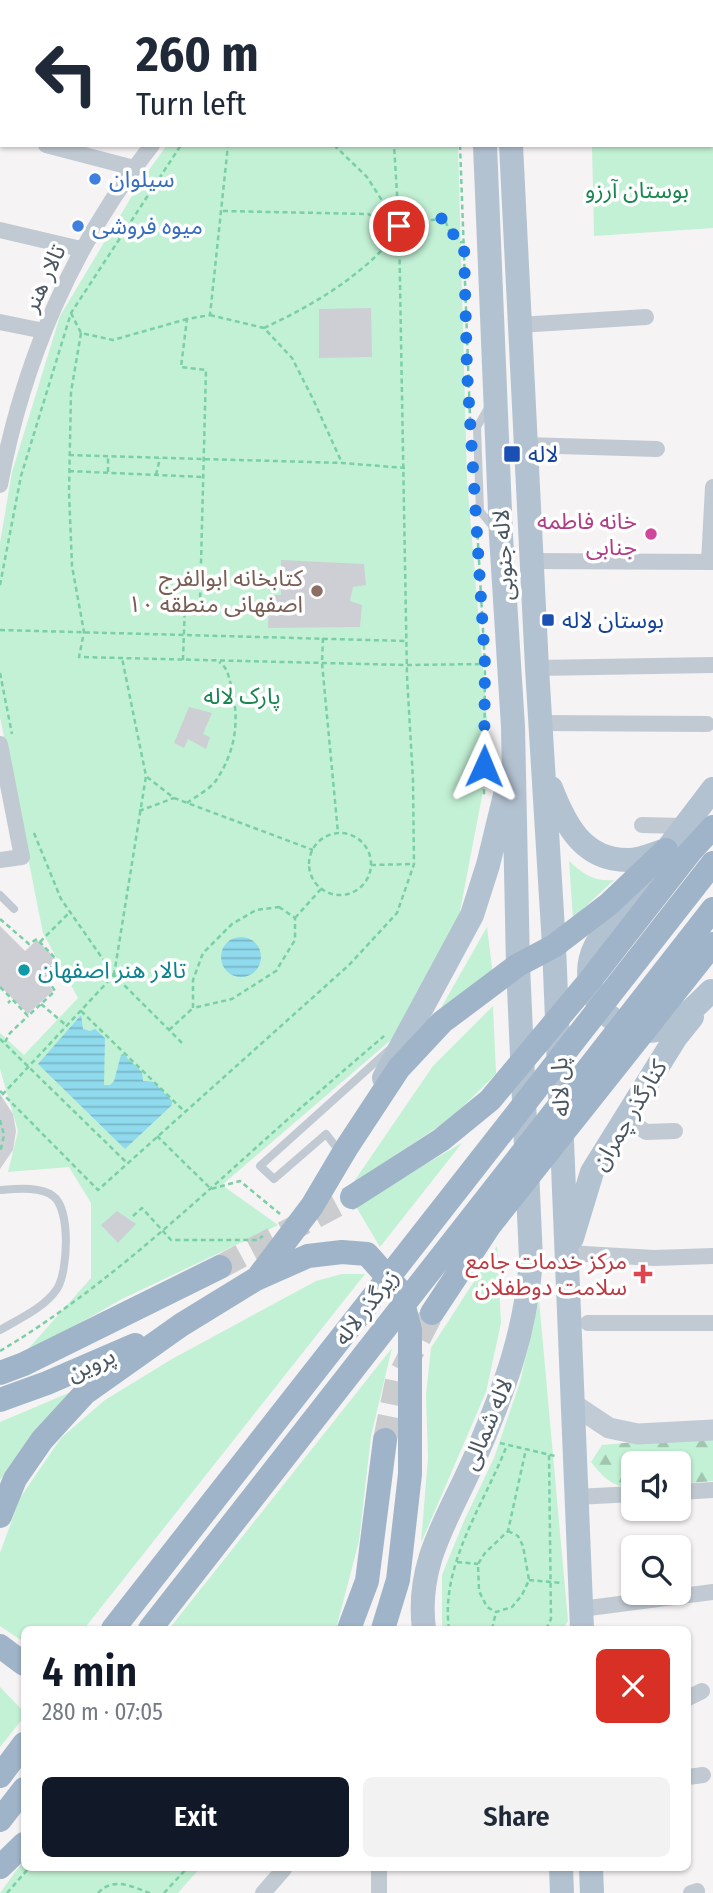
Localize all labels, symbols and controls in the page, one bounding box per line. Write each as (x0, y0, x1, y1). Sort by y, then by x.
text: 260 m (136, 25, 259, 84)
icon: left (21, 28, 112, 119)
text: Turn left (136, 85, 246, 123)
place label: سیلوان (109, 165, 175, 193)
marker: سیلوان (87, 171, 103, 187)
park label: بوستان آرزو (585, 176, 689, 204)
pin (369, 196, 429, 256)
icon: arrive (380, 207, 418, 245)
place label: میوه فروشی (92, 212, 203, 240)
marker: میوه فروشی (70, 218, 86, 234)
street label: تالار هنر (16, 240, 72, 317)
place label: لاله (528, 440, 559, 468)
marker: لاله (502, 444, 522, 464)
place label: خانه فاطمه جنابی (537, 507, 637, 561)
street label: لاله جنوبی (487, 509, 519, 601)
marker: خانه فاطمه جنابی (643, 526, 659, 542)
place label: کتابخانه ابوالفرج اصفهانی منطقه ۱۰ (128, 564, 304, 618)
marker: کتابخانه ابوالفرج اصفهانی منطقه ۱۰ (309, 583, 325, 599)
place label: بوستان لاله (562, 606, 664, 634)
marker: بوستان لاله (540, 612, 556, 628)
park label: پارک لاله (203, 682, 281, 711)
position arrow (447, 729, 521, 803)
place label: تالار هنر اصفهان (38, 956, 186, 984)
marker: تالار هنر اصفهان (16, 962, 32, 978)
street label: کنارگذر چمران (585, 1054, 674, 1176)
street label: پل لاله (545, 1057, 576, 1117)
place label: مرکز خدمات جامع سلامت دوطفلان (465, 1247, 627, 1301)
street label: زیرگذر لاله (328, 1263, 404, 1351)
marker: مرکز خدمات جامع سلامت دوطفلان (633, 1264, 653, 1284)
street label: پروین (62, 1341, 120, 1388)
street label: لاله شمالی (455, 1374, 519, 1474)
map controls (621, 1451, 691, 1605)
button: sound (621, 1451, 691, 1521)
button: search (621, 1535, 691, 1605)
text: 4 min (42, 1647, 137, 1697)
button: close (596, 1649, 670, 1723)
text: 280 m · 07:05 (42, 1698, 163, 1726)
button: Exit (42, 1777, 349, 1857)
button: Share (363, 1777, 670, 1857)

